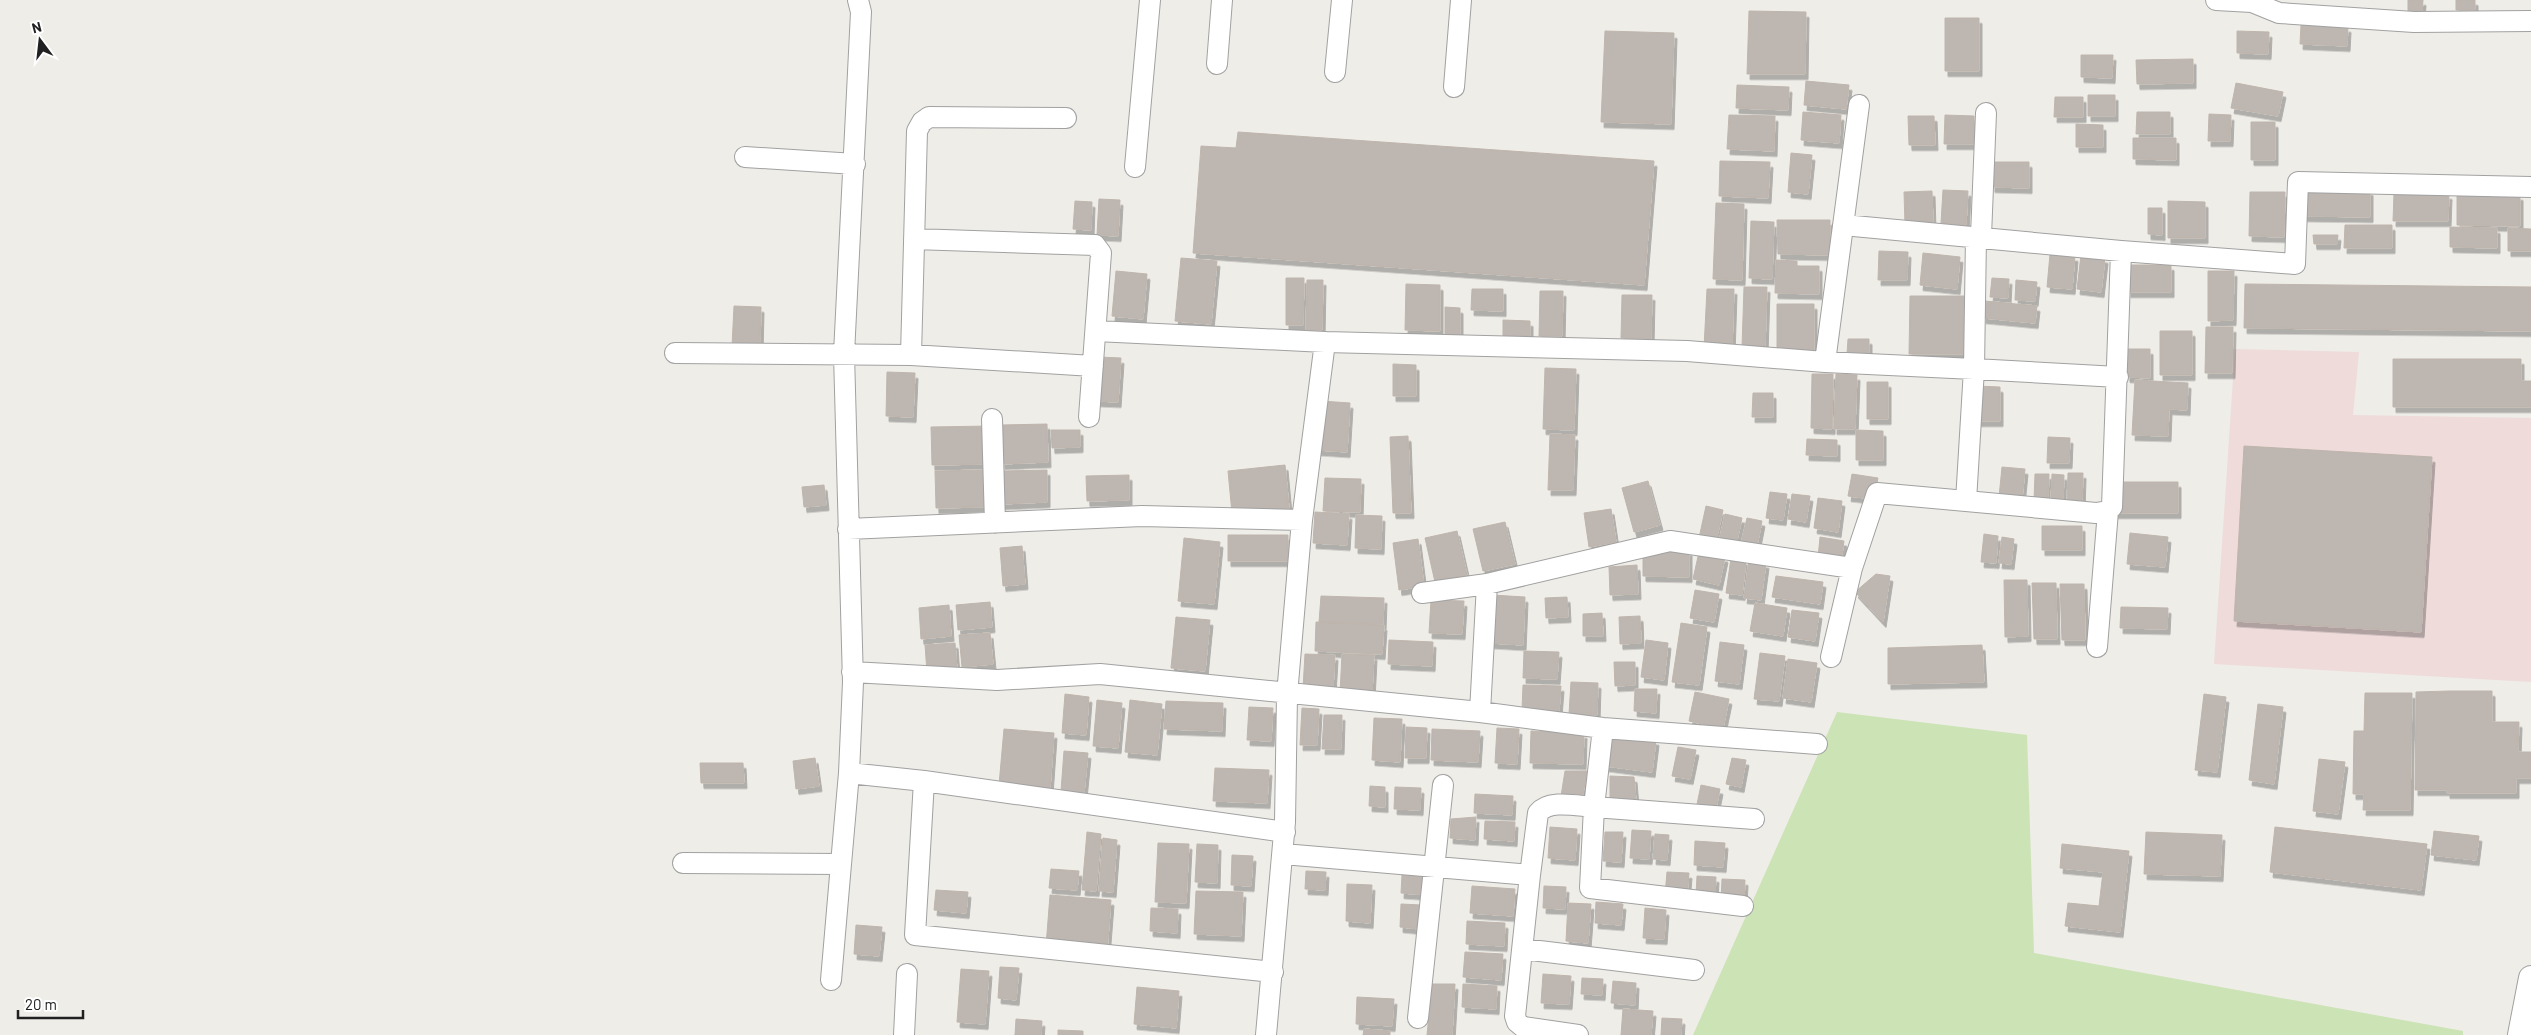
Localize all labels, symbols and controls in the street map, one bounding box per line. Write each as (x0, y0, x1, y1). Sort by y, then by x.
north arrow (15, 15, 65, 65)
text: N (30, 18, 43, 36)
scale bar (18, 988, 82, 1020)
text: 20 m (25, 995, 57, 1013)

